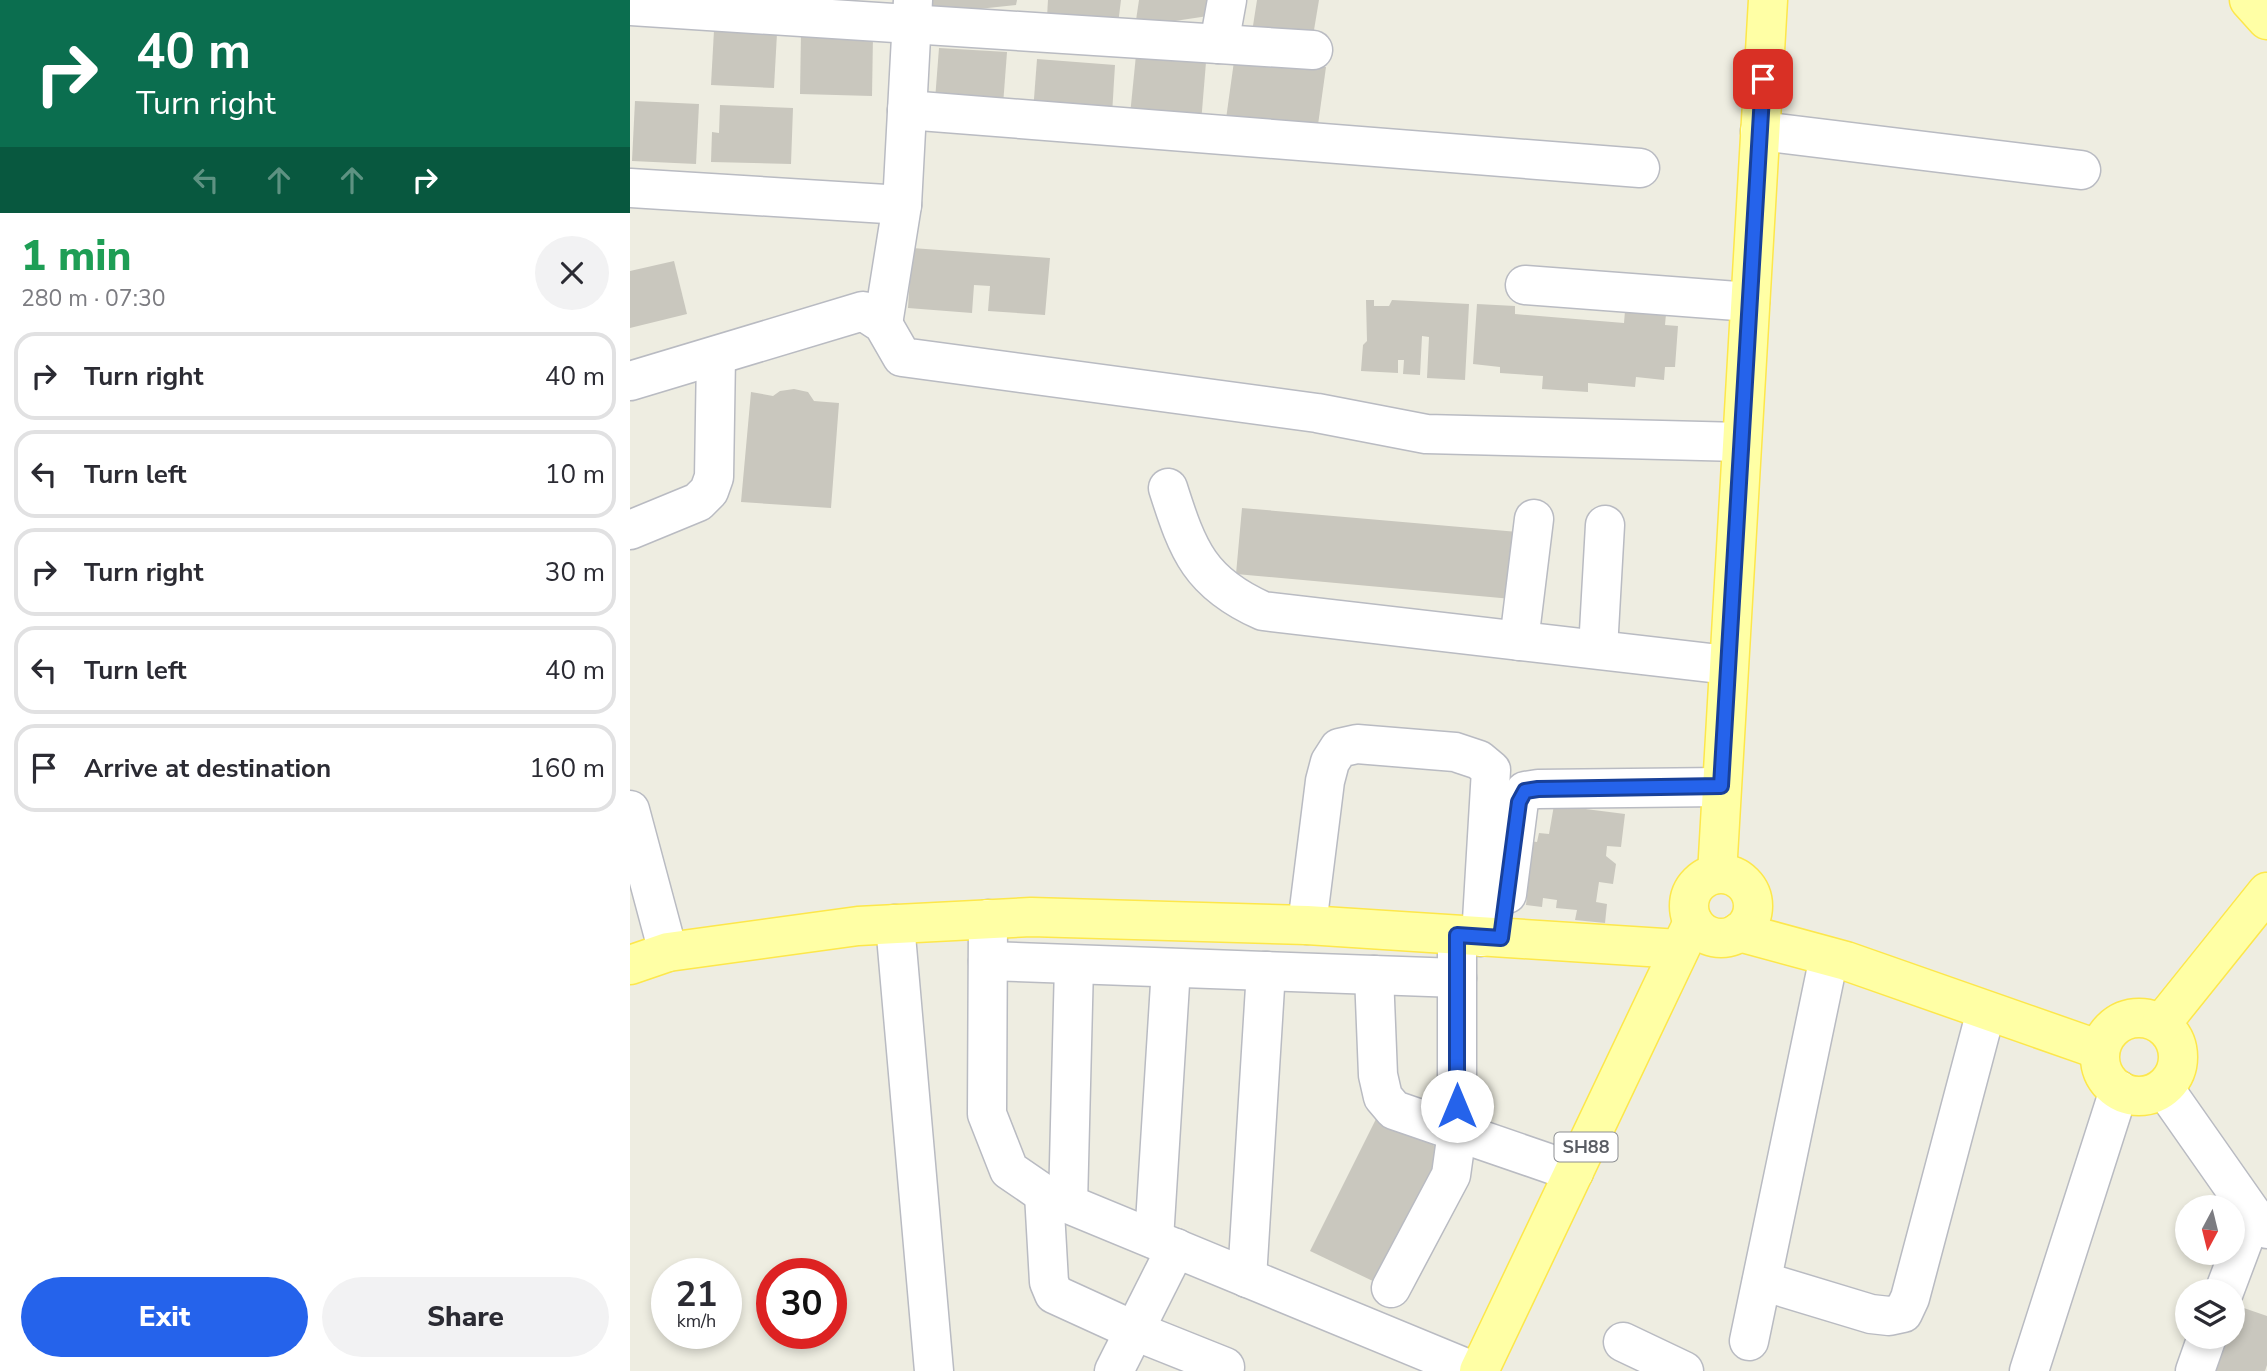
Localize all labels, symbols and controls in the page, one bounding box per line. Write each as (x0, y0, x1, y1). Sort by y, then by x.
text: 40 m (136, 18, 251, 85)
icon: right (21, 28, 112, 119)
pin (1733, 49, 1793, 109)
icon: arrive (1744, 60, 1782, 98)
text: Turn right (136, 82, 276, 125)
icon: left (187, 161, 225, 199)
icon: ahead (260, 161, 298, 199)
icon: ahead (333, 161, 371, 199)
icon: right (406, 161, 444, 199)
text: 1 min (21, 228, 131, 285)
button: close (535, 236, 609, 310)
text: 280 m · 07:30 (21, 283, 166, 314)
icon: right (25, 357, 63, 395)
text: Turn right (84, 359, 203, 394)
text: 40 m (545, 359, 605, 394)
icon: left (25, 455, 63, 493)
text: Turn left (84, 457, 187, 492)
text: 10 m (545, 457, 605, 492)
icon: right (25, 553, 63, 591)
text: Turn right (84, 555, 203, 590)
text: 30 m (545, 555, 605, 590)
icon: left (25, 651, 63, 689)
text: Turn left (84, 653, 187, 688)
text: 40 m (545, 653, 605, 688)
icon: arrive (25, 749, 63, 787)
text: Arrive at destination (84, 751, 331, 786)
text: 160 m (529, 751, 605, 786)
position arrow (1420, 1069, 1494, 1143)
road number: SH88 (1555, 1132, 1618, 1162)
north arrow (2175, 1195, 2245, 1265)
map controls (2175, 1195, 2245, 1349)
speed limit sign: 30 (756, 1258, 847, 1349)
text: 21 (675, 1271, 718, 1318)
button: Exit (21, 1277, 308, 1357)
button: Share (322, 1277, 609, 1357)
button: layers (2175, 1279, 2245, 1349)
text: km/h (677, 1309, 716, 1333)

